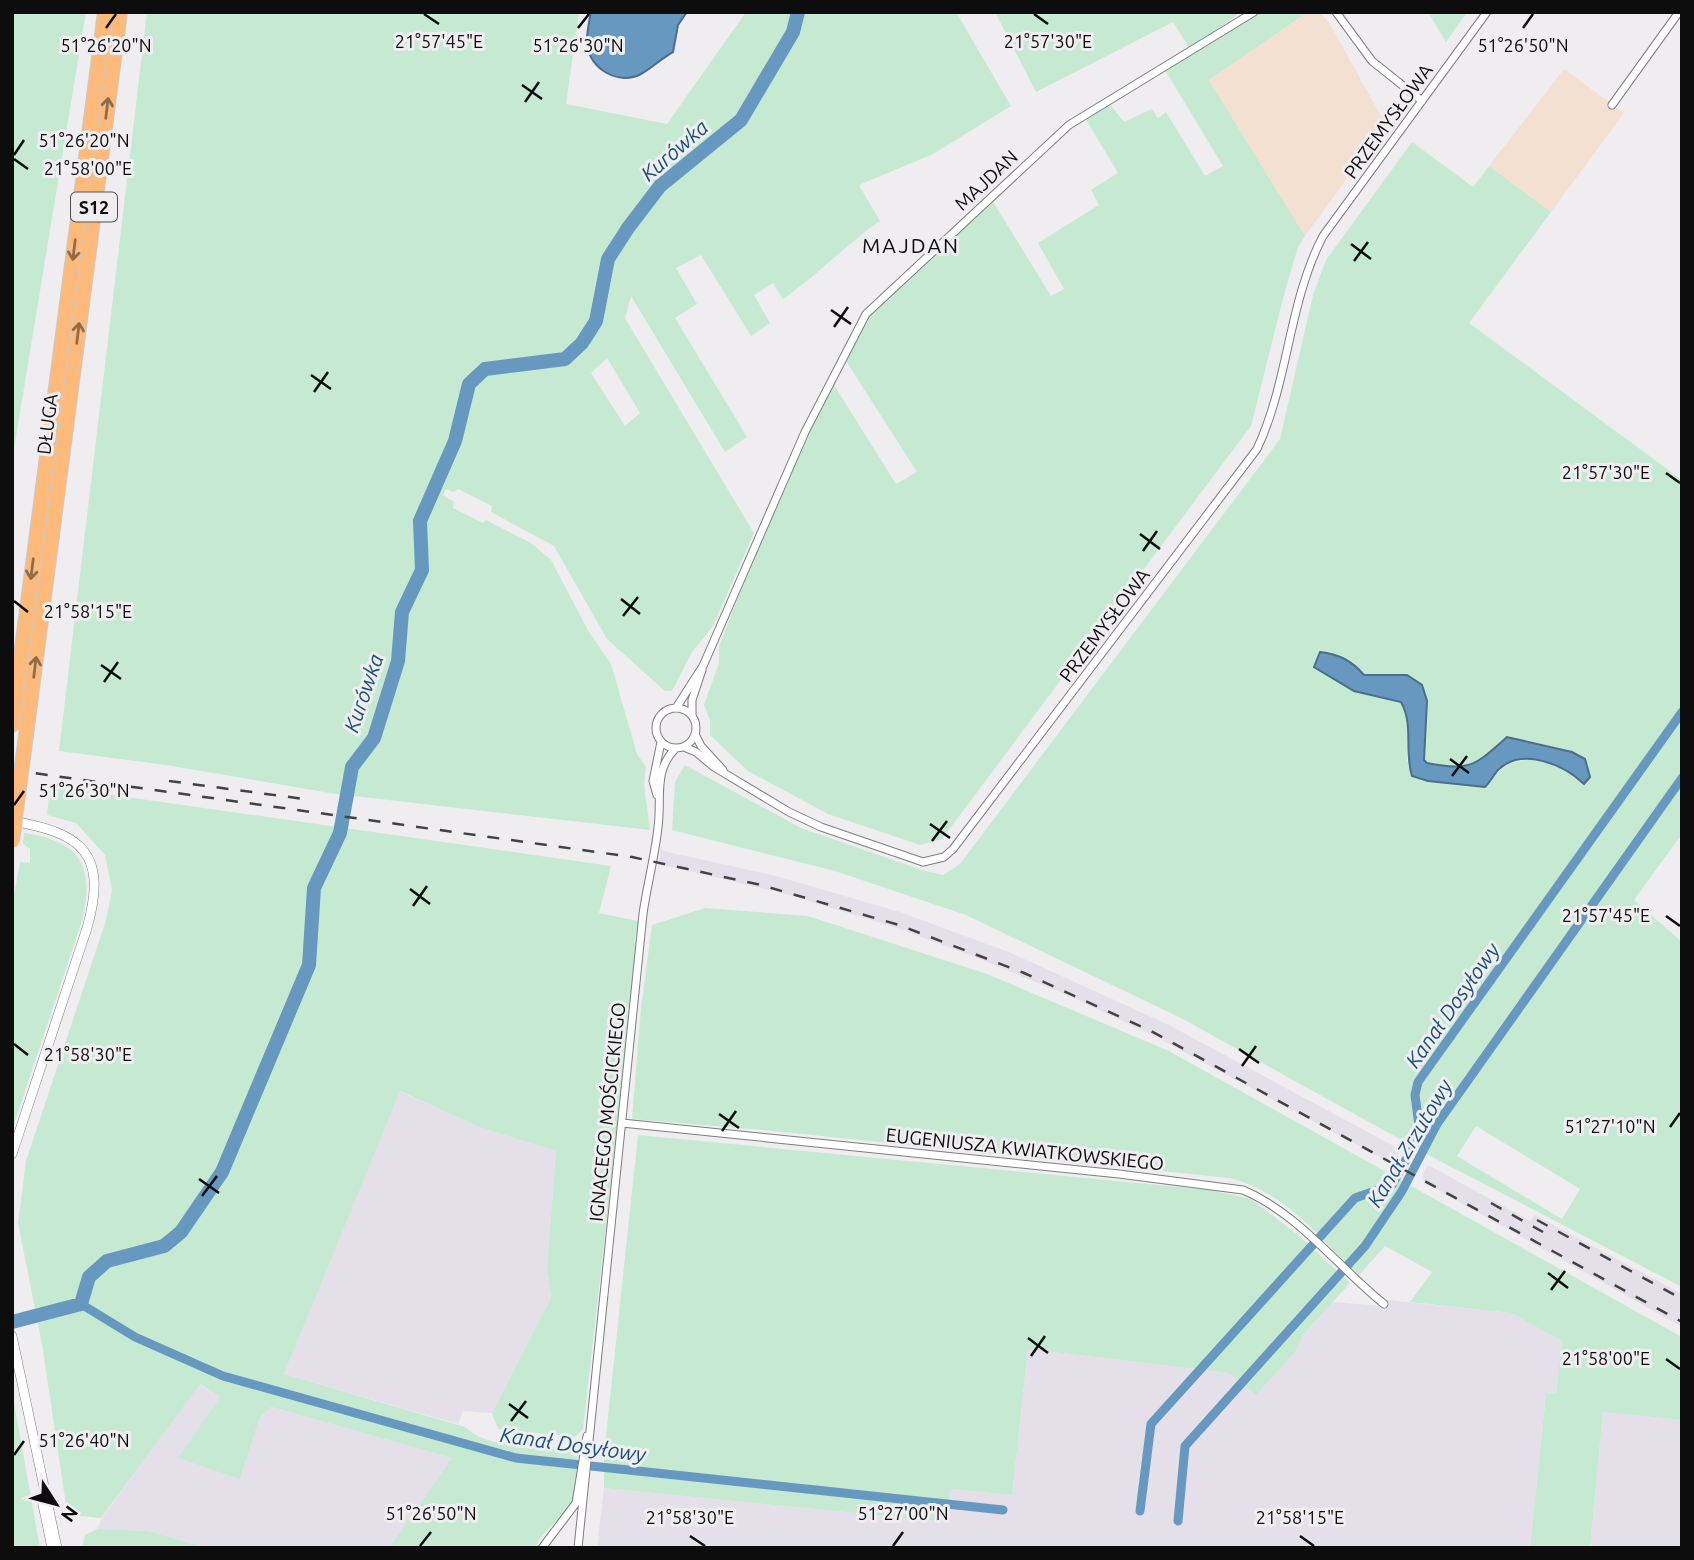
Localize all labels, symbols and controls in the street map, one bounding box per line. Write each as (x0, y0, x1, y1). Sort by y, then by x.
text: 21°57'45"E (395, 31, 483, 51)
text: 21°57'30"E (1004, 31, 1092, 51)
text: 51°26'20"N (60, 35, 152, 55)
text: 51°26'30"N (532, 35, 624, 55)
text: 51°26'50"N (1477, 35, 1569, 55)
street label: PRZEMYSŁOWA (1339, 59, 1437, 183)
one-way arrow (101, 97, 114, 120)
water label: Kurówka (636, 114, 712, 186)
text: 51°26'20"N (38, 130, 130, 150)
street label: MAJDAN (950, 145, 1022, 215)
text: 21°58'00"E (44, 158, 132, 178)
road number: S12 (71, 192, 117, 222)
district label: MAJDAN (862, 233, 960, 257)
one-way arrow (67, 238, 80, 261)
one-way arrow (71, 323, 84, 345)
street label: DŁUGA (32, 392, 62, 456)
text: 21°57'30"E (1562, 462, 1650, 482)
one-way arrow (26, 558, 39, 580)
street label: PRZEMYSŁOWA (1054, 564, 1154, 686)
text: 21°58'15"E (44, 601, 132, 621)
water label: Kurówka (338, 651, 388, 735)
one-way arrow (28, 656, 41, 679)
text: 51°26'30"N (38, 780, 130, 800)
text: 21°57'45"E (1562, 905, 1650, 925)
water label: Kanał Dosyłowy (1400, 937, 1505, 1072)
street label: IGNACEGO MOŚCICKIEGO (585, 1001, 629, 1223)
text: 21°58'30"E (44, 1044, 132, 1064)
water label: Kanał Zrzutowy (1361, 1074, 1457, 1211)
text: 51°27'10"N (1564, 1116, 1656, 1136)
street label: EUGENIUSZA KWIATKOWSKIEGO (885, 1123, 1165, 1175)
text: 21°58'00"E (1562, 1348, 1650, 1368)
water label: Kanał Dosyłowy (499, 1422, 648, 1466)
text: 51°26'40"N (38, 1430, 130, 1450)
north arrow (21, 1469, 91, 1539)
text: N (57, 1502, 83, 1526)
text: 51°26'50"N (385, 1503, 477, 1523)
text: 51°27'00"N (857, 1503, 949, 1523)
text: 21°58'30"E (646, 1507, 734, 1527)
text: 21°58'15"E (1256, 1507, 1344, 1527)

